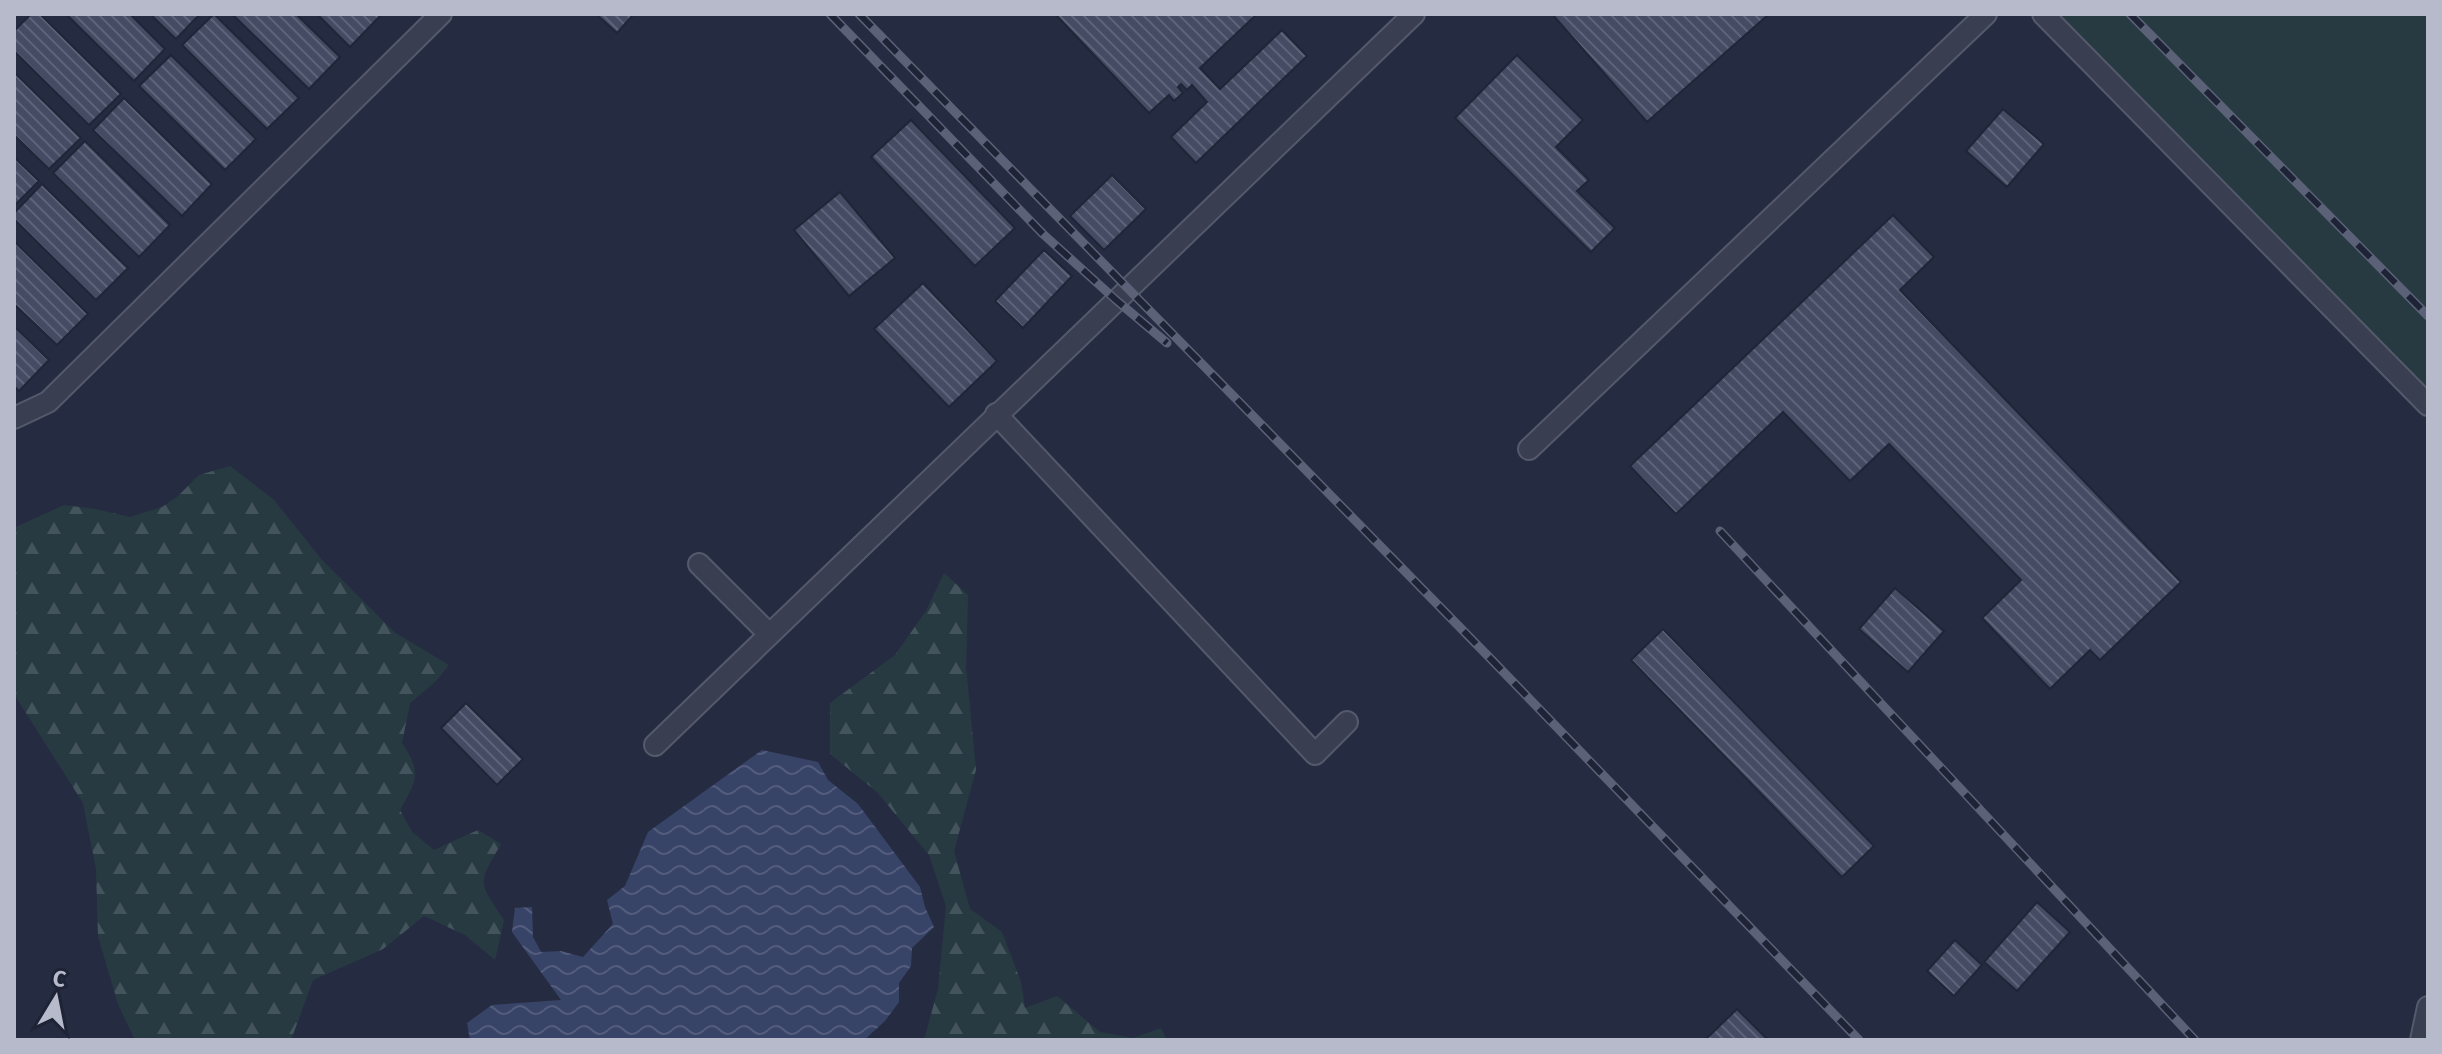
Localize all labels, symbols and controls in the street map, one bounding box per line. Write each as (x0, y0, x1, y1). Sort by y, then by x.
north arrow (16, 958, 96, 1038)
text: С (51, 964, 68, 993)

